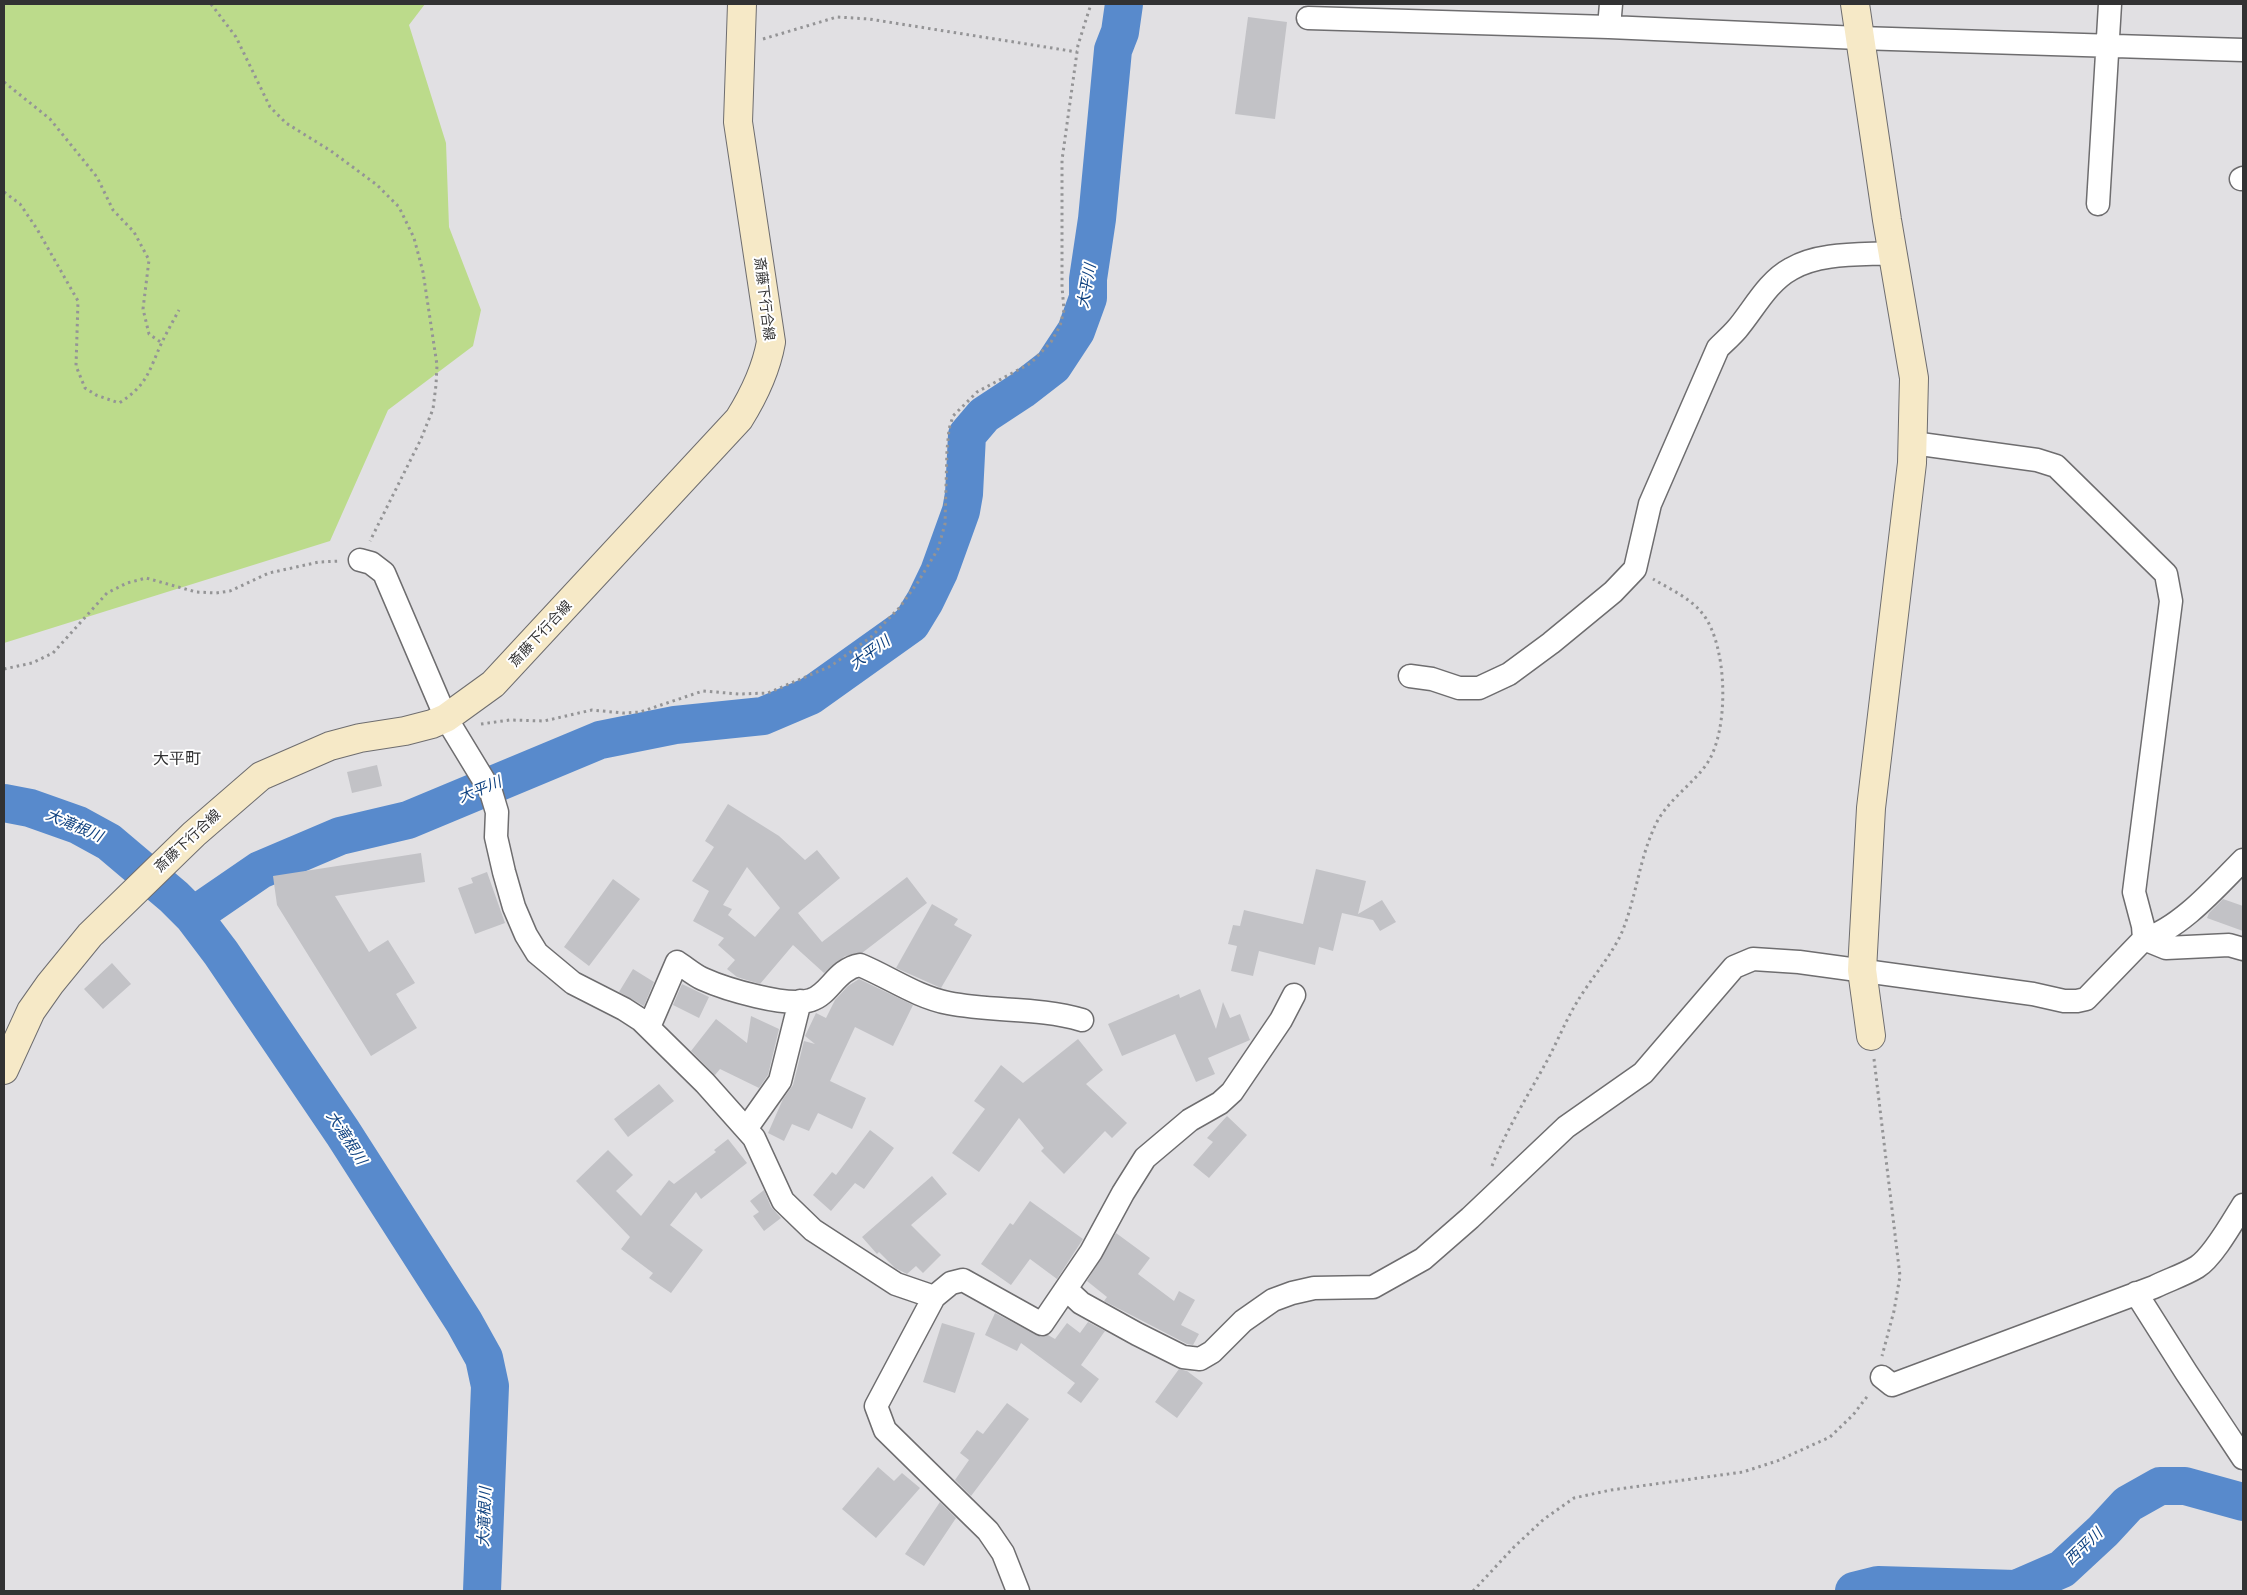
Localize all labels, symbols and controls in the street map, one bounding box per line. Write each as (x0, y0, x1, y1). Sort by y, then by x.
street label: 斎藤下行合線 (751, 256, 777, 342)
water label: 大平川 (1074, 262, 1100, 310)
street label: 斎藤下行合線 (506, 598, 576, 670)
water label: 大平川 (847, 632, 893, 674)
district label: 大平町 (153, 749, 201, 769)
water label: 大平川 (456, 773, 504, 807)
water label: 大滝根川 (43, 806, 105, 846)
street label: 斎藤下行合線 (152, 806, 224, 876)
water label: 大滝根川 (322, 1108, 370, 1168)
water label: 大滝根川 (475, 1487, 495, 1547)
water label: 西平川 (2062, 1525, 2106, 1569)

